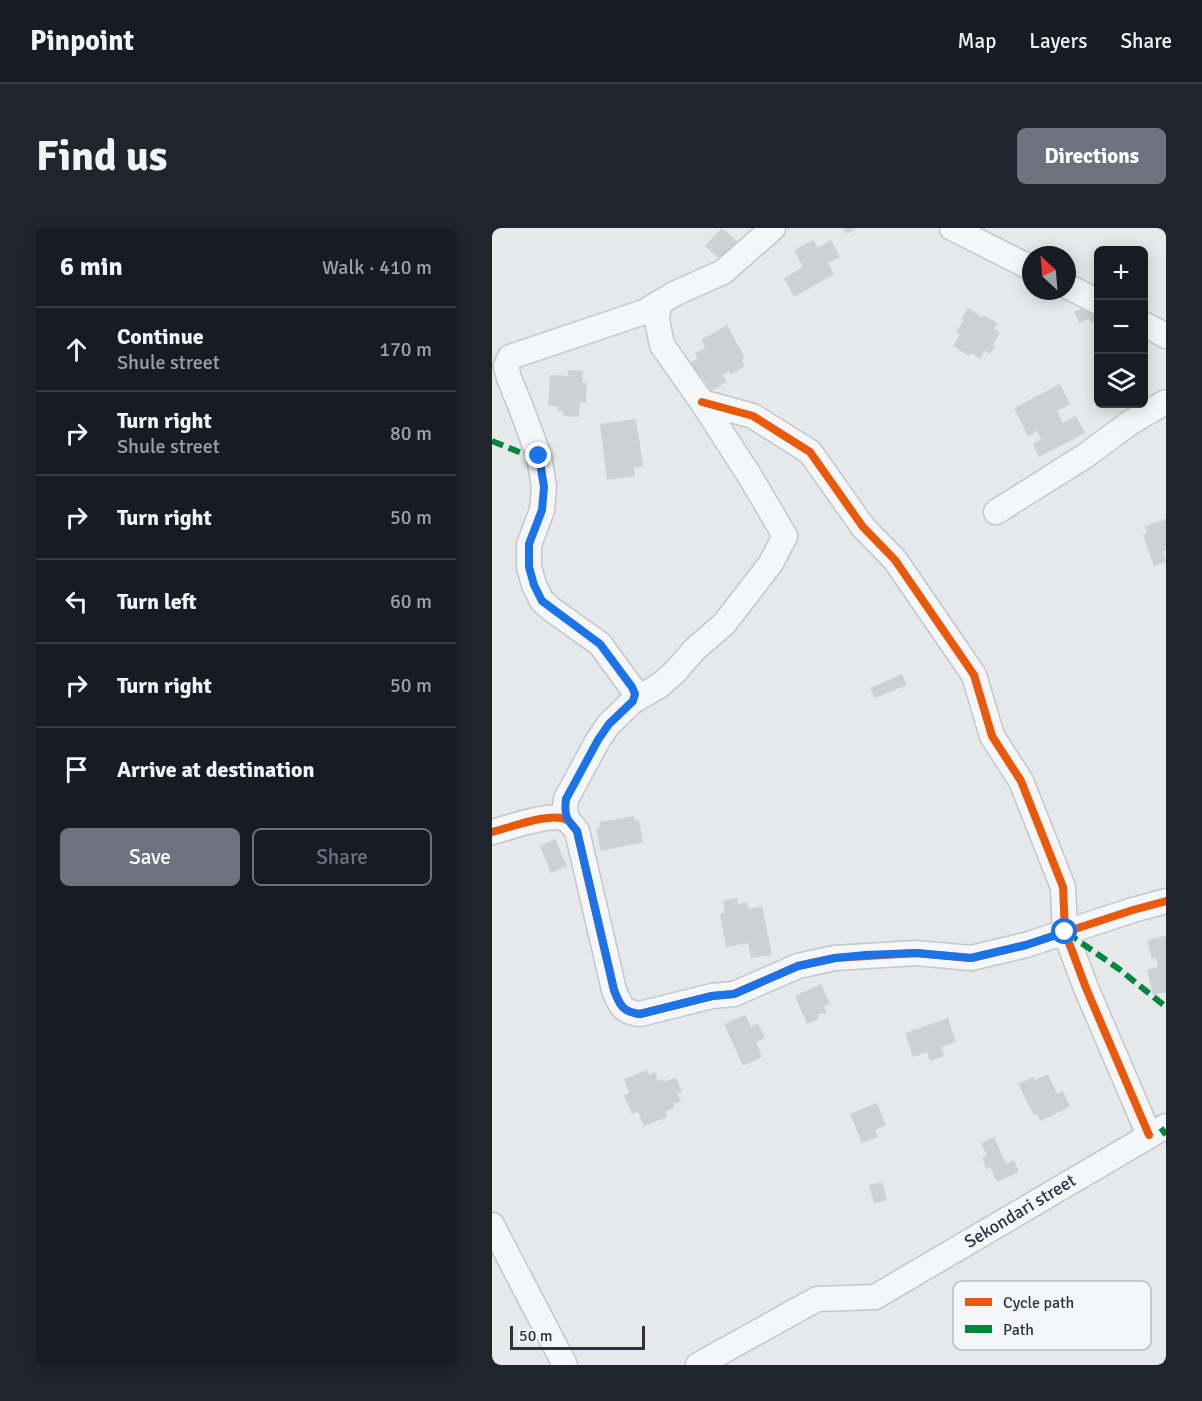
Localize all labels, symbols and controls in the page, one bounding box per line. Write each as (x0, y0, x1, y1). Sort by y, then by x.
text: Pinpoint (30, 24, 134, 58)
text: Map (958, 28, 996, 54)
text: Layers (1029, 28, 1087, 54)
text: Share (1120, 28, 1172, 54)
button: Directions (1017, 128, 1166, 184)
text: Find us (36, 131, 167, 182)
north arrow (1022, 246, 1076, 300)
map controls (1094, 246, 1148, 408)
button: + (1094, 246, 1148, 300)
text: 6 min (60, 251, 123, 283)
text: Walk · 410 m (322, 255, 432, 280)
button: − (1094, 300, 1148, 354)
text: Continue (117, 323, 204, 350)
icon: ahead (60, 333, 93, 366)
text: 170 m (379, 337, 432, 362)
text: Shule street (117, 350, 220, 375)
button: layers (1094, 354, 1148, 408)
text: Turn right (117, 407, 212, 434)
icon: right (60, 417, 93, 450)
text: 80 m (390, 421, 432, 446)
text: Shule street (117, 434, 220, 459)
route end (525, 442, 551, 468)
icon: right (60, 501, 93, 534)
text: Turn right (117, 504, 212, 531)
text: 50 m (390, 505, 432, 530)
icon: left (60, 585, 93, 618)
text: Turn left (117, 588, 197, 615)
text: 60 m (390, 589, 432, 614)
icon: right (60, 669, 93, 702)
text: Turn right (117, 672, 212, 699)
text: 50 m (390, 673, 432, 698)
icon: arrive (60, 753, 93, 786)
text: Arrive at destination (117, 756, 314, 783)
button: Save (60, 828, 240, 886)
button: Share (252, 828, 432, 886)
route start (1051, 918, 1077, 944)
street label: Sekondari street (960, 1169, 1080, 1253)
legend (953, 1281, 1151, 1350)
text: Cycle path (1003, 1293, 1074, 1313)
text: Path (1003, 1320, 1034, 1340)
scale bar (510, 1323, 645, 1350)
text: 50 m (519, 1326, 553, 1346)

